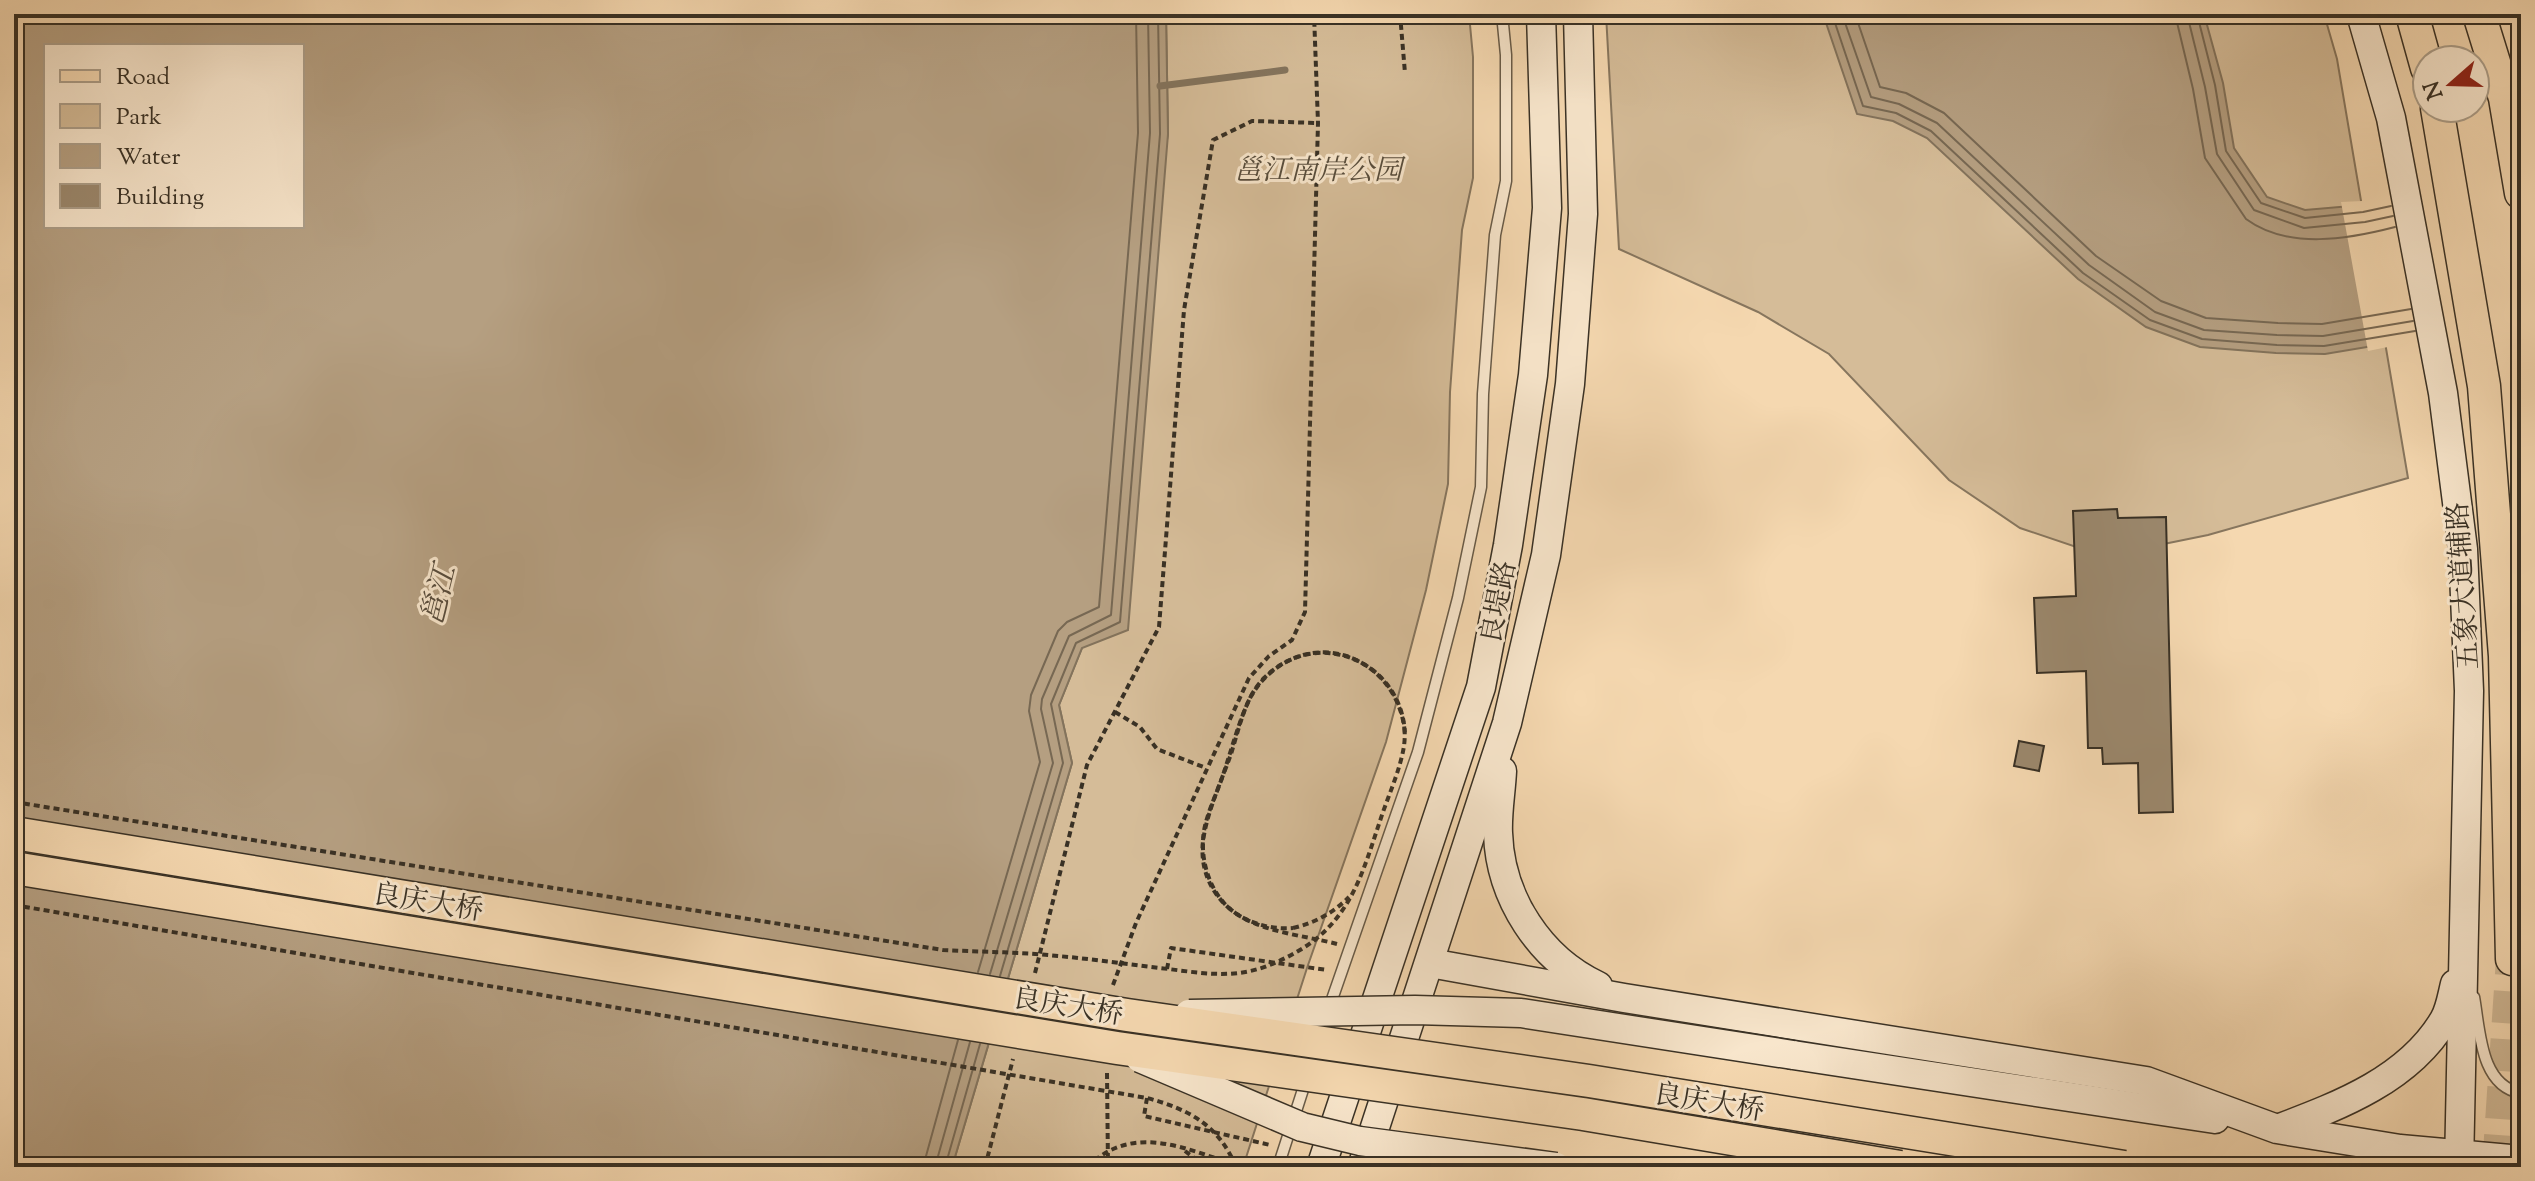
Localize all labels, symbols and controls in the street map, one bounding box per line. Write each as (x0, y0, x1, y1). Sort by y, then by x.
legend (44, 44, 304, 228)
north arrow (2411, 44, 2491, 124)
text: Road (116, 61, 170, 95)
text: N (2417, 76, 2453, 104)
text: Park (116, 101, 162, 135)
text: Water (116, 141, 180, 175)
park label: 邕江南岸公园 (1234, 152, 1406, 192)
text: Building (116, 181, 205, 215)
street label: 五象大道辅路 (2439, 501, 2491, 671)
water label: 邕江 (412, 557, 470, 630)
street label: 良堤路 (1472, 558, 1528, 648)
street label: 良庆大桥 (369, 875, 486, 932)
street label: 良庆大桥 (1009, 979, 1126, 1036)
street label: 良庆大桥 (1650, 1075, 1767, 1132)

